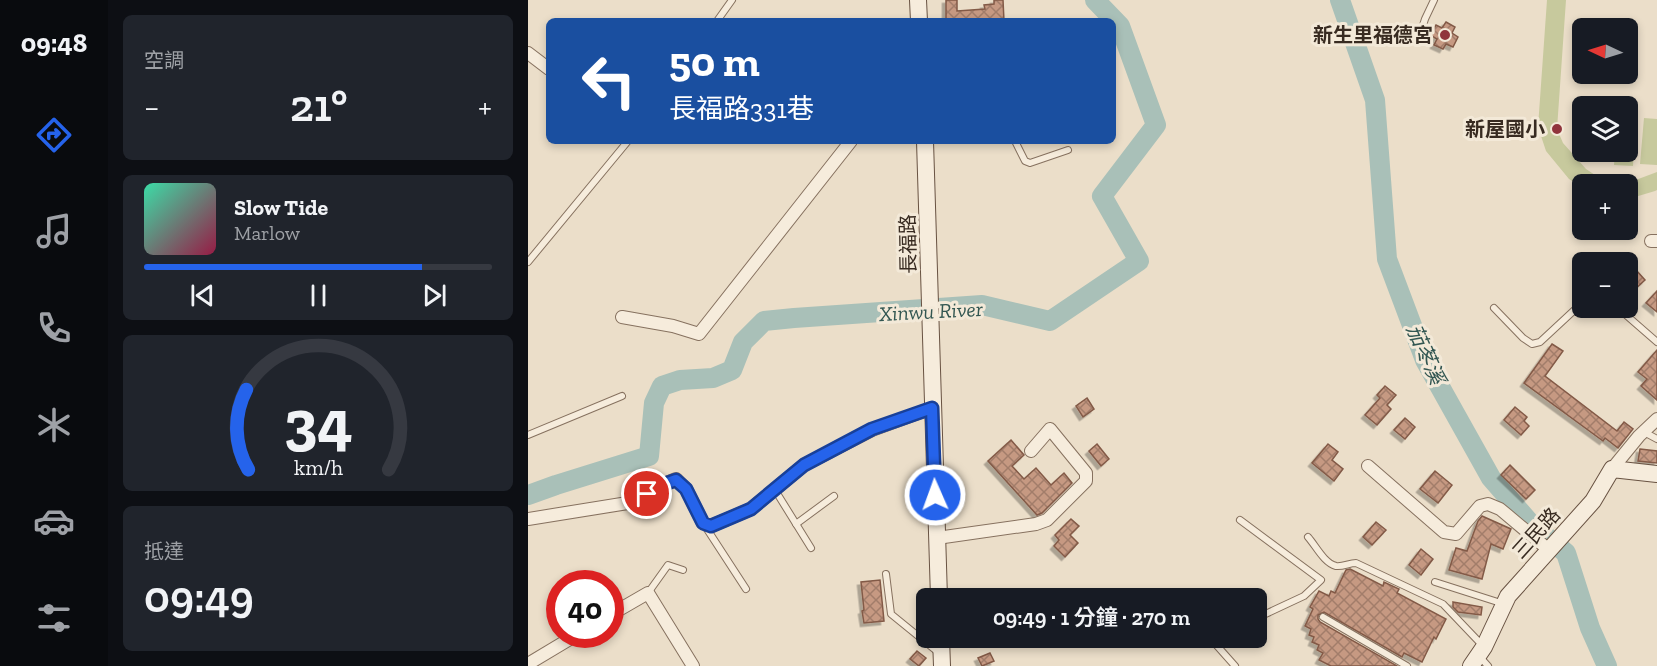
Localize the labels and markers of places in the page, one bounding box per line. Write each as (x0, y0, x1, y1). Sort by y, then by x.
place label: 新生里福德宮 (1313, 23, 1433, 47)
marker: 新生里福德宮 (1438, 28, 1452, 42)
place label: 新屋國小 (1465, 117, 1545, 141)
marker: 新屋國小 (1550, 122, 1564, 136)
pin (621, 468, 672, 519)

